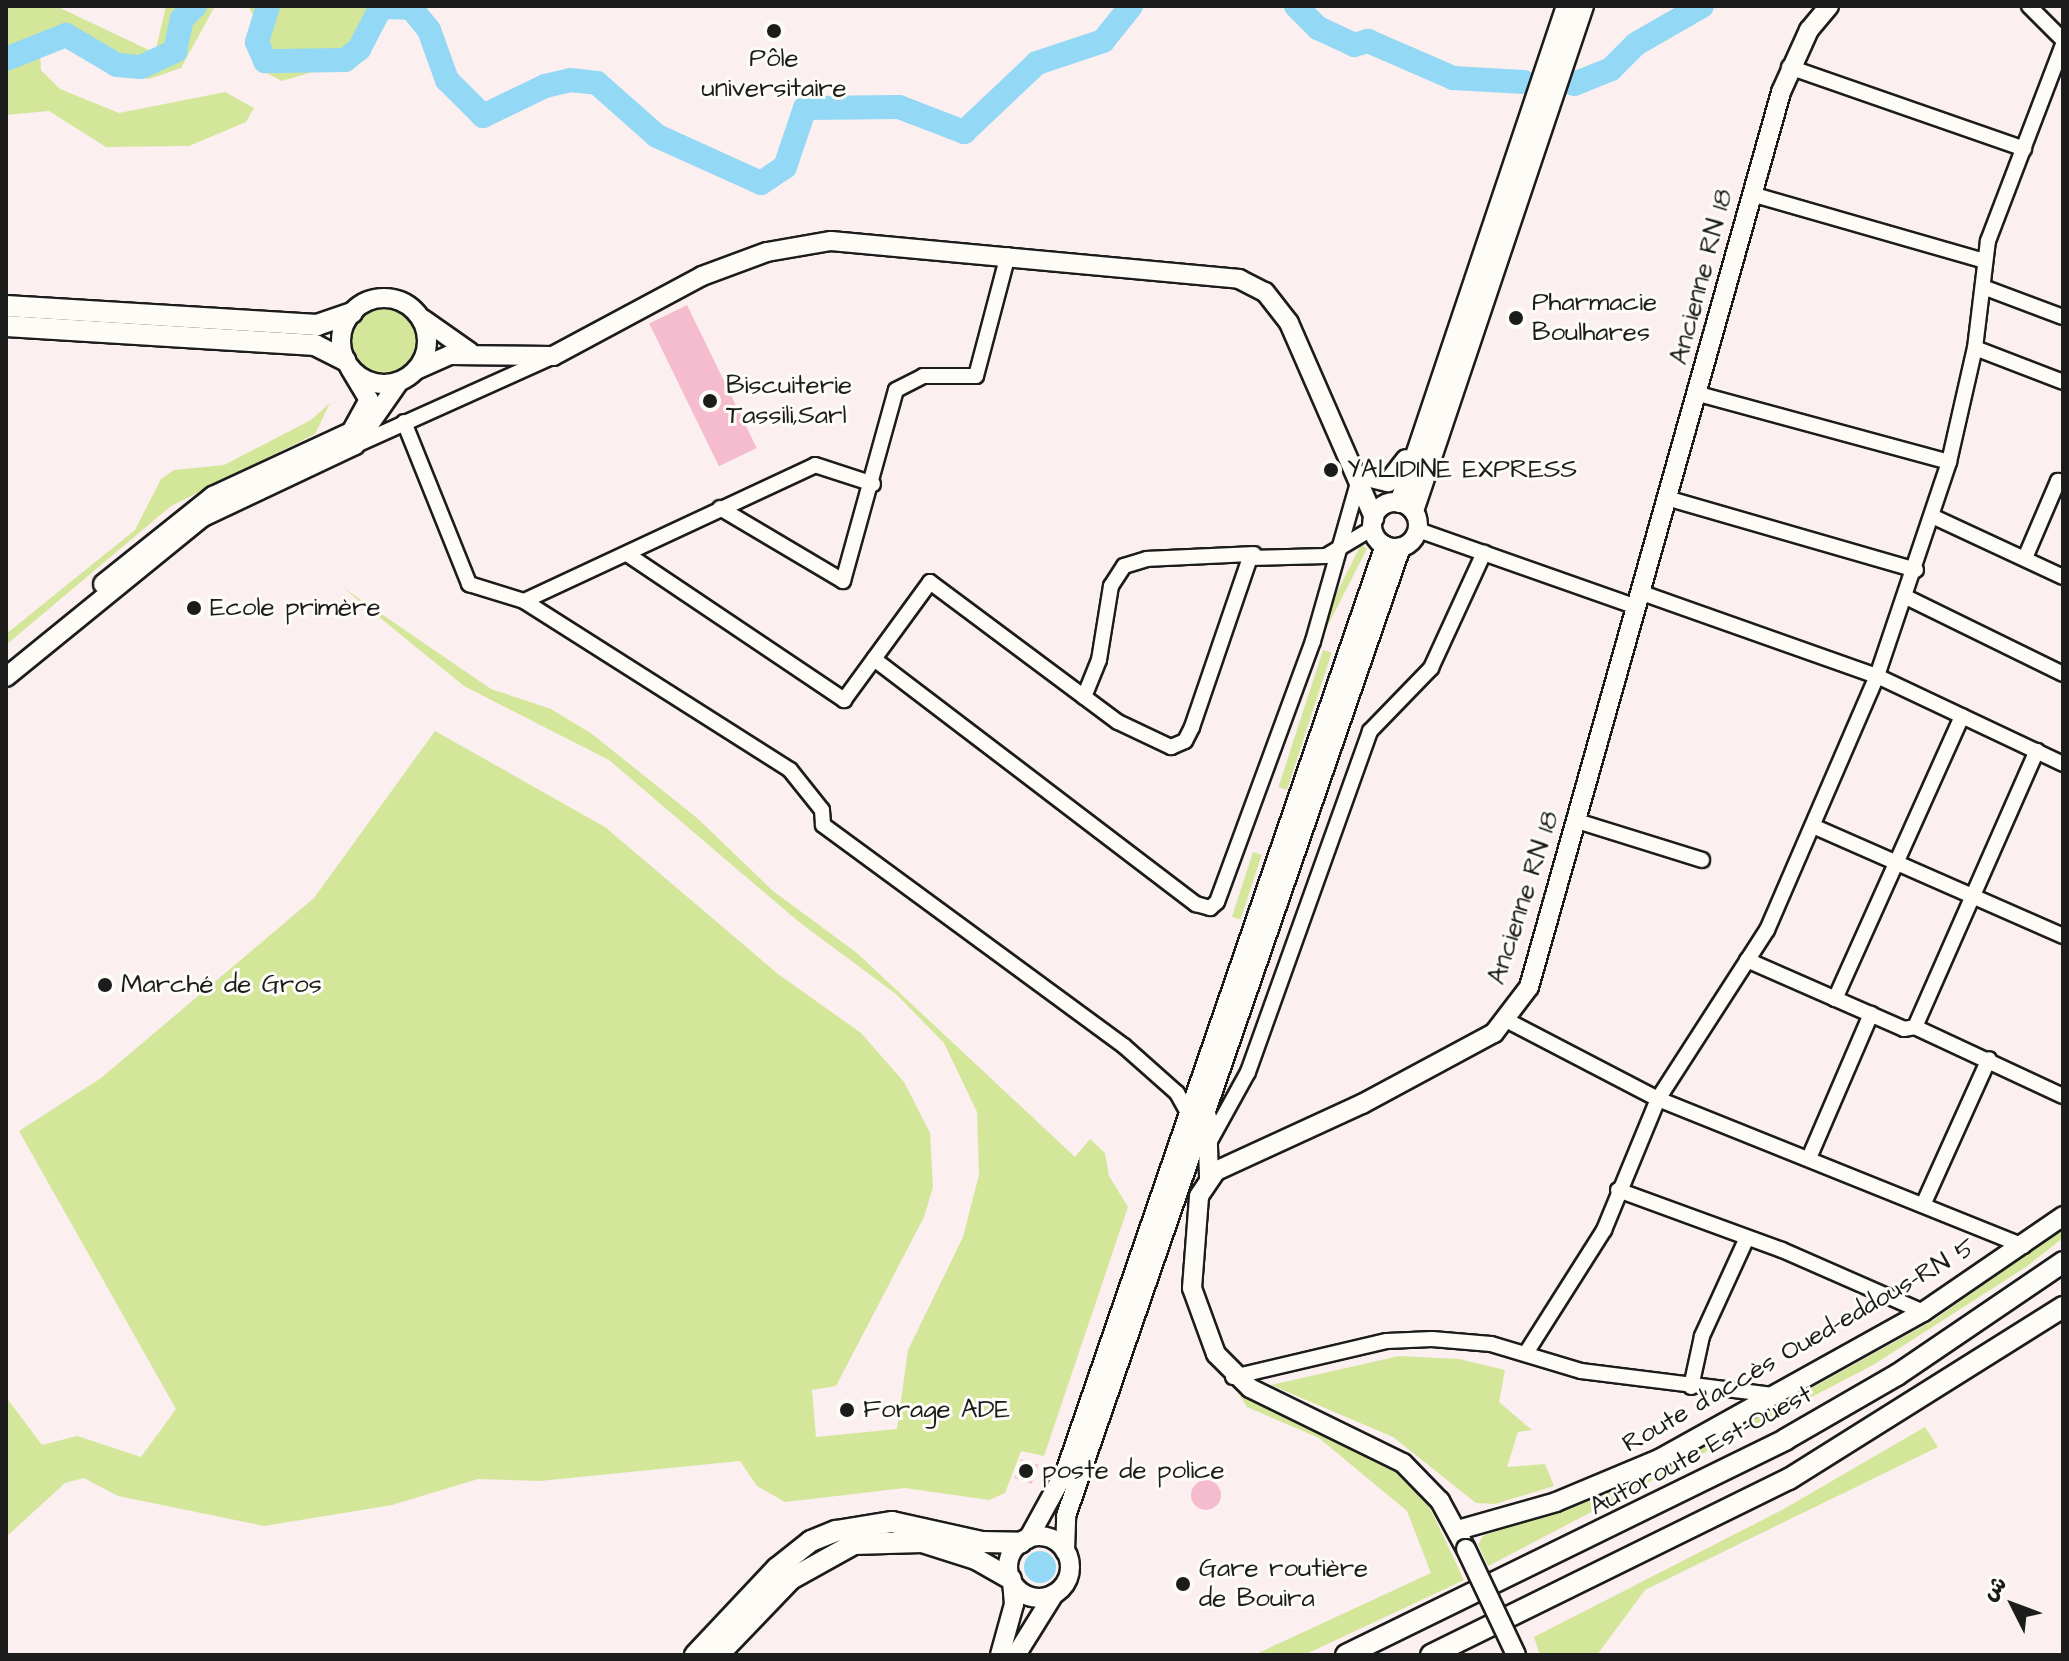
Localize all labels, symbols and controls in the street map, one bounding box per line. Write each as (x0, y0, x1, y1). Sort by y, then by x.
marker: Pôle universitaire (765, 22, 783, 40)
place label: Pôle universitaire (701, 43, 847, 104)
street label: Ancienne RN 18 (1664, 186, 1740, 368)
place label: Pharmacie Boulhares (1532, 287, 1657, 348)
marker: Pharmacie Boulhares (1507, 309, 1525, 327)
place label: Biscuiterie Tassili,Sarl (726, 370, 852, 432)
marker: Biscuiterie Tassili,Sarl (701, 392, 719, 410)
place label: YALIDINE EXPRESS (1347, 454, 1577, 486)
marker: YALIDINE EXPRESS (1322, 461, 1340, 479)
place label: Ecole primère (210, 592, 380, 624)
marker: Ecole primère (185, 599, 203, 617)
street label: Ancienne RN 18 (1481, 808, 1567, 988)
place label: Marché de Gros (121, 969, 322, 1001)
marker: Marché de Gros (96, 976, 114, 994)
street label: Route d'accès Oued-eddous-RN 5 (1617, 1232, 1981, 1460)
street label: Autoroute Est-Ouest (1584, 1379, 1818, 1523)
place label: Forage ADE (863, 1394, 1010, 1426)
marker: Forage ADE (838, 1401, 856, 1419)
place label: poste de police (1042, 1455, 1225, 1487)
marker: poste de police (1017, 1462, 1035, 1480)
place label: Gare routière de Bouira (1199, 1553, 1368, 1614)
north arrow (1973, 1565, 2053, 1645)
text: ش (1975, 1569, 2014, 1608)
marker: Gare routière de Bouira (1174, 1575, 1192, 1593)

